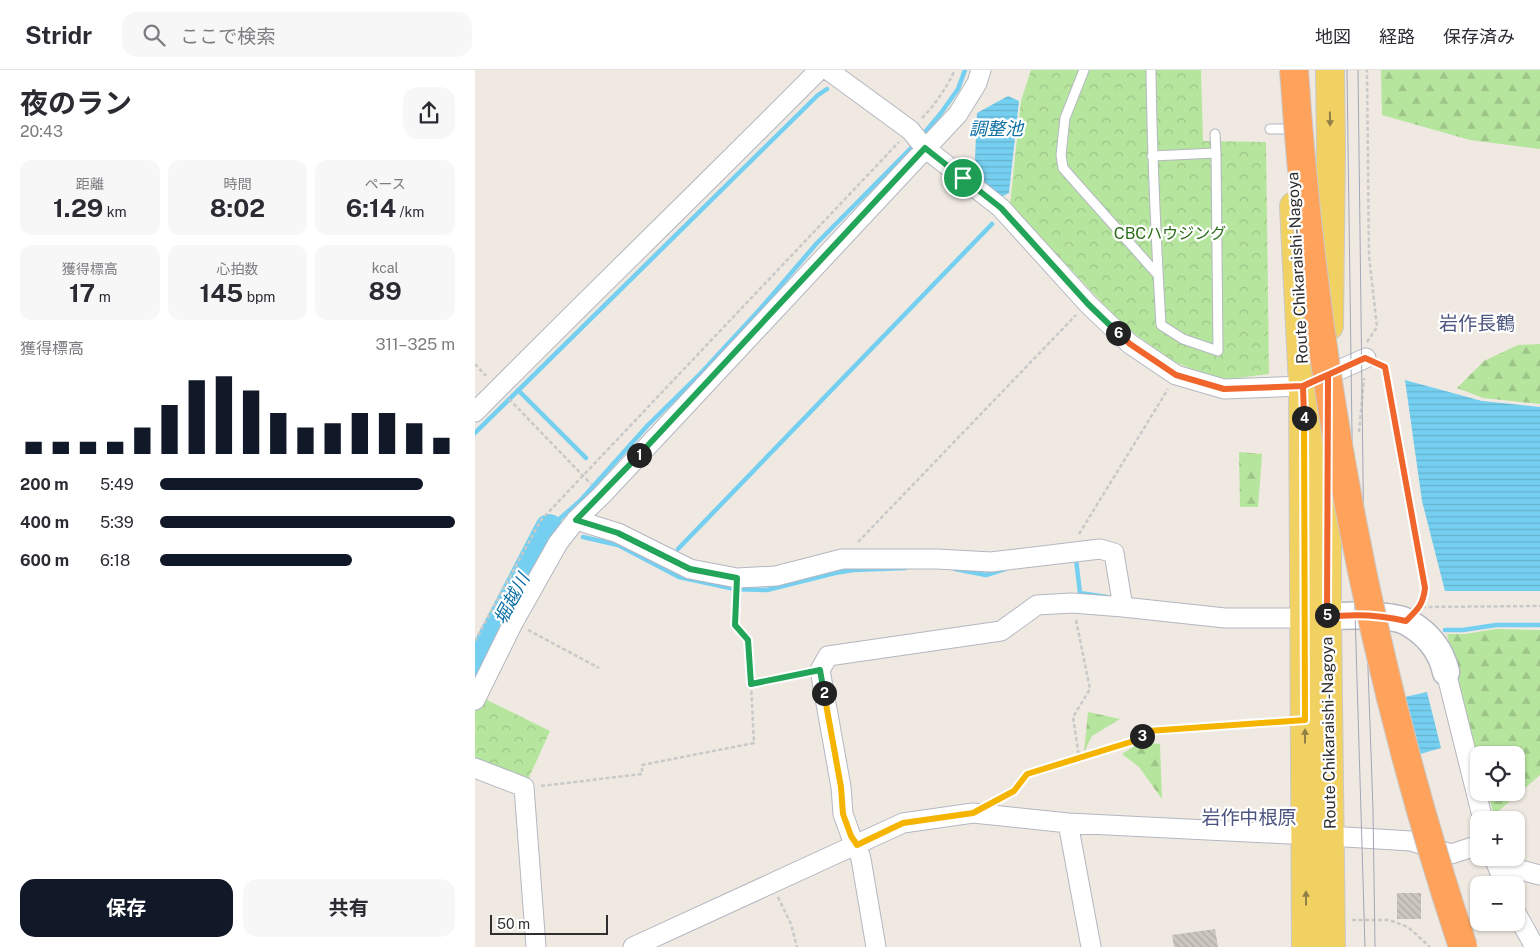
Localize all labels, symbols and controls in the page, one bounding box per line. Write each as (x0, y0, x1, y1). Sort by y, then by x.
search box (122, 12, 472, 57)
text: Stridr (25, 21, 92, 49)
icon: search (140, 21, 168, 49)
text: ここで検索 (180, 25, 275, 47)
text: 地図 (1315, 26, 1351, 47)
text: 経路 (1379, 26, 1415, 47)
text: 保存済み (1443, 26, 1515, 47)
text: 夜のラン (20, 86, 132, 119)
button: share (403, 87, 455, 139)
one-way arrow (1327, 111, 1335, 127)
water label: 調整池 (969, 118, 1025, 139)
text: 20:43 (20, 122, 63, 141)
pin (942, 157, 984, 199)
icon: arrive (949, 164, 977, 192)
street label: Route Chikaraishi-Nagoya (1283, 171, 1312, 365)
text: 距離 (76, 176, 104, 192)
text: 時間 (223, 176, 251, 192)
text: ペース (365, 176, 406, 192)
text: 1.29 (53, 193, 103, 223)
text: 8:02 (210, 193, 265, 223)
text: 6:14 (346, 193, 396, 223)
text: km (103, 204, 127, 220)
text: /km (396, 204, 424, 220)
park label: CBCハウジング (1114, 224, 1226, 243)
text: kcal (372, 260, 399, 276)
text: 獲得標高 (62, 261, 118, 277)
text: 心拍数 (216, 261, 258, 277)
text: 89 (369, 276, 402, 306)
text: 17 (69, 278, 95, 308)
text: 145 (200, 278, 243, 308)
text: m (95, 289, 111, 305)
text: bpm (243, 289, 275, 305)
district label: 岩作長鶴 (1439, 312, 1515, 334)
pin: 6 (1105, 320, 1131, 346)
text: 6 (1114, 325, 1123, 341)
text: 311–325 m (375, 335, 455, 354)
text: 獲得標高 (20, 339, 84, 358)
pin: 4 (1291, 406, 1317, 430)
text: 4 (1300, 410, 1309, 426)
pin: 1 (627, 442, 651, 468)
text: 1 (637, 447, 643, 463)
text: 200 m (20, 475, 69, 494)
text: 5:49 (100, 475, 134, 494)
text: 400 m (20, 513, 69, 532)
text: 5:39 (100, 513, 134, 532)
text: 600 m (20, 551, 69, 570)
text: 6:18 (100, 551, 130, 570)
water label: 堀越川 (490, 568, 534, 628)
pin: 5 (1315, 602, 1339, 628)
text: 5 (1323, 607, 1332, 623)
street label: Route Chikaraishi-Nagoya (1317, 637, 1340, 829)
pin: 2 (811, 680, 837, 706)
text: 2 (820, 685, 829, 701)
pin: 3 (1129, 724, 1155, 748)
text: 3 (1138, 728, 1147, 744)
one-way arrow (1301, 728, 1309, 744)
map controls (1470, 746, 1525, 931)
button: locate (1470, 746, 1525, 801)
district label: 岩作中根原 (1201, 806, 1297, 828)
button: + (1470, 811, 1525, 866)
button: − (1470, 876, 1525, 931)
button: 保存 (20, 879, 233, 937)
button: 共有 (243, 879, 455, 937)
one-way arrow (1302, 890, 1310, 906)
scale bar (490, 912, 607, 935)
text: 50 m (497, 916, 530, 932)

